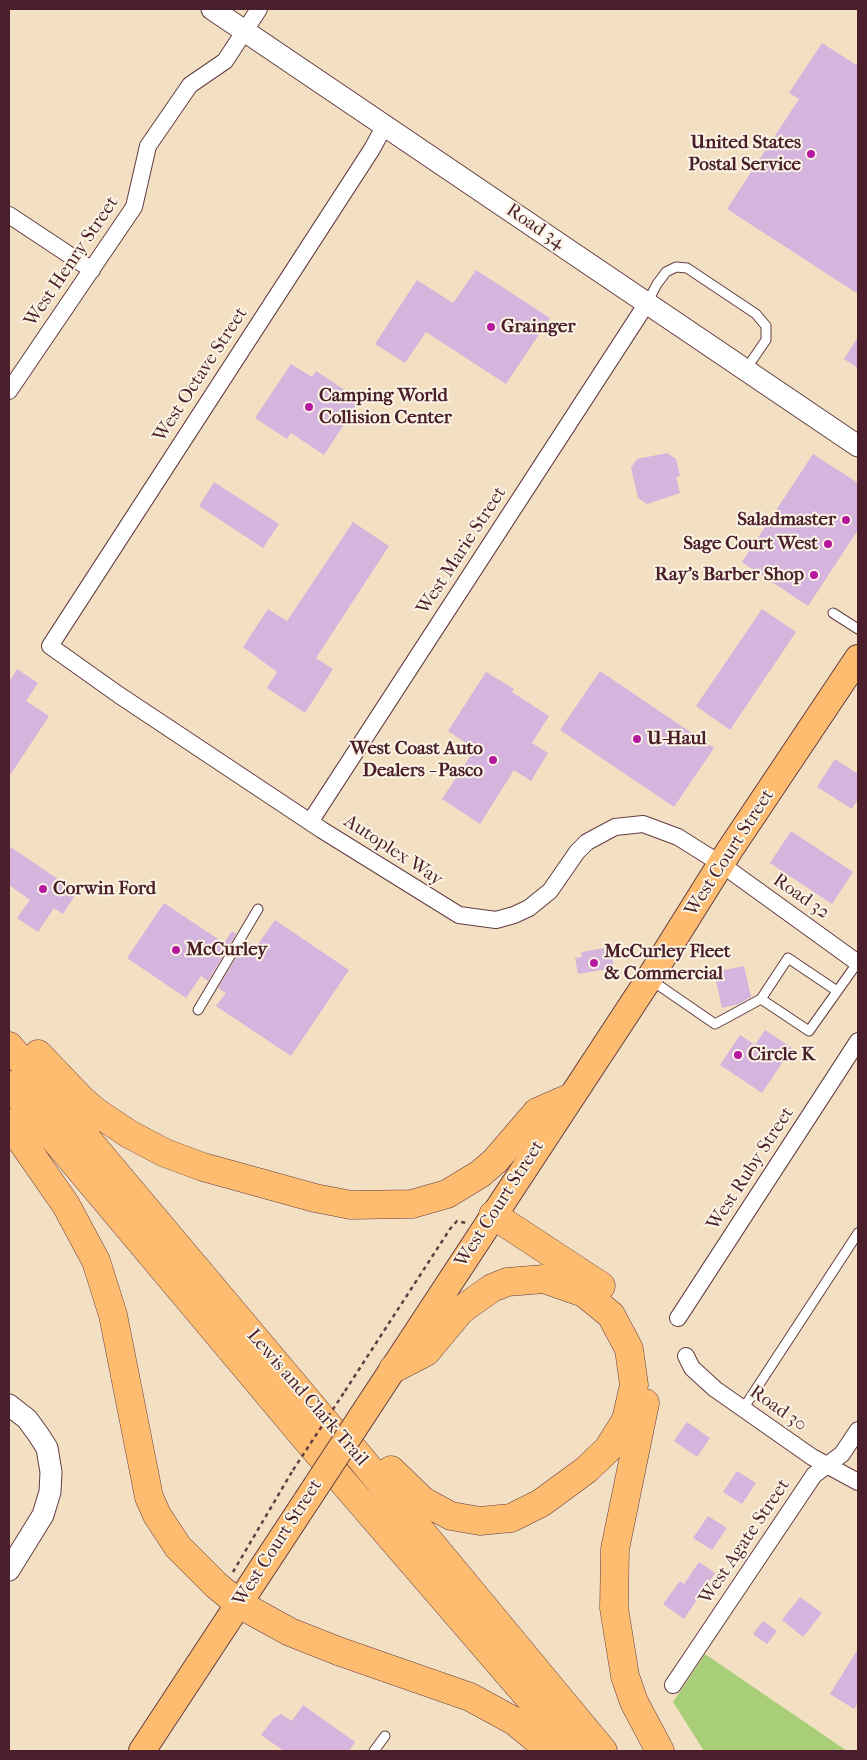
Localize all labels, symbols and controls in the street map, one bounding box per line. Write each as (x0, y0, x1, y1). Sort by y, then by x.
place label: United States Postal Service (688, 132, 801, 176)
marker: United States Postal Service (805, 148, 817, 160)
street label: West Henry Street (20, 192, 124, 332)
street label: Road 34 (502, 199, 568, 255)
street label: West Octave Street (149, 303, 253, 447)
place label: Grainger (501, 316, 576, 338)
marker: Grainger (485, 321, 497, 333)
place label: Camping World Collision Center (319, 385, 452, 429)
marker: Camping World Collision Center (303, 401, 315, 413)
street label: West Marie Street (412, 483, 512, 619)
place label: Saladmaster (737, 509, 836, 531)
marker: Saladmaster (840, 514, 852, 526)
place label: Sage Court West (683, 533, 818, 555)
marker: Sage Court West (822, 538, 834, 550)
place label: Ray's Barber Shop (655, 564, 804, 586)
marker: Ray's Barber Shop (808, 569, 820, 581)
place label: U-Haul (647, 728, 706, 750)
marker: U-Haul (631, 733, 643, 745)
place label: West Coast Auto Dealers - Pasco (350, 738, 483, 782)
marker: West Coast Auto Dealers - Pasco (487, 754, 499, 766)
street label: West Court Street (680, 785, 780, 921)
street label: Autoplex Way (339, 810, 447, 892)
street label: Road 32 (768, 869, 834, 925)
place label: Corwin Ford (53, 878, 156, 900)
marker: Corwin Ford (37, 883, 49, 895)
place label: McCurley (186, 939, 267, 961)
place label: McCurley Fleet & Commercial (604, 941, 731, 985)
marker: McCurley (170, 944, 182, 956)
marker: McCurley Fleet & Commercial (588, 957, 600, 969)
place label: Circle K (748, 1044, 815, 1066)
marker: Circle K (732, 1049, 744, 1061)
street label: West Ruby Street (703, 1103, 799, 1235)
street label: West Court Street (450, 1136, 550, 1272)
street label: Lewis and Clark Trail (241, 1325, 373, 1471)
street label: Road 30 (745, 1381, 811, 1437)
street label: West Court Street (228, 1475, 328, 1611)
street label: West Agate Street (695, 1475, 795, 1609)

